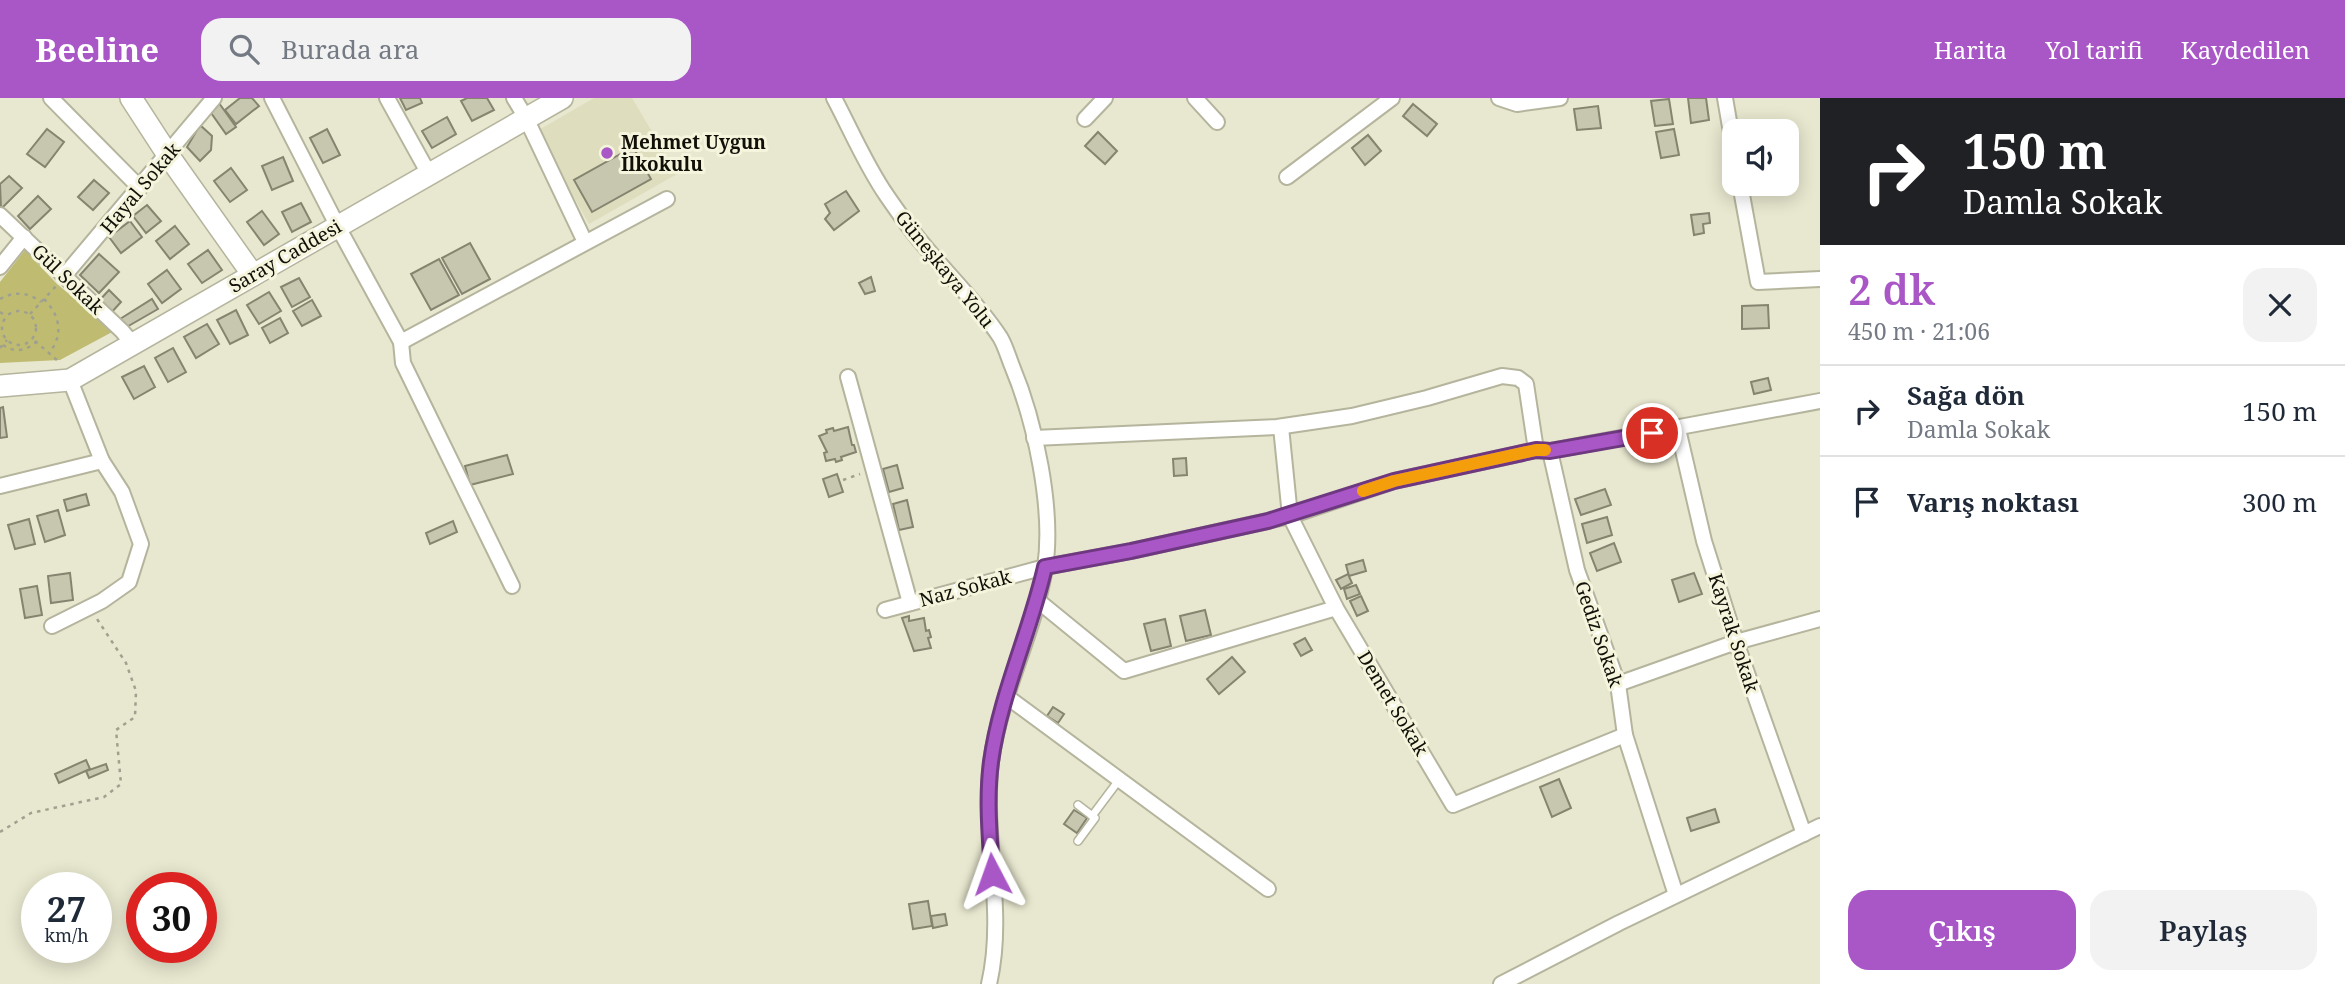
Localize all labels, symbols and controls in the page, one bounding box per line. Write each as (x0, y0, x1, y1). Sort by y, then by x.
search box (201, 18, 691, 81)
text: Beeline (35, 27, 159, 72)
icon: search (225, 30, 263, 68)
text: Burada ara (281, 31, 419, 67)
text: Harita (1934, 33, 2007, 66)
text: Yol tarifi (2045, 33, 2143, 66)
text: Kaydedilen (2181, 33, 2310, 66)
text: 150 m (1963, 117, 2107, 183)
map controls (1722, 119, 1799, 196)
button: sound (1722, 119, 1799, 196)
icon: right (1848, 126, 1939, 217)
place label: Mehmet Uygun İlkokulu (621, 129, 766, 177)
street label: Hayal Sokak (94, 136, 186, 239)
marker: Mehmet Uygun İlkokulu (599, 145, 615, 161)
text: Damla Sokak (1963, 180, 2162, 223)
street label: Güneşkaya Yolu (890, 205, 1000, 333)
street label: Saray Caddesi (224, 213, 346, 299)
street label: Gül Sokak (26, 238, 110, 320)
text: 2 dk (1848, 260, 1935, 317)
button: close (2243, 268, 2317, 342)
text: 450 m · 21:06 (1848, 315, 1990, 347)
text: Sağa dön (1907, 377, 2025, 413)
icon: right (1848, 392, 1886, 430)
text: 150 m (2242, 393, 2317, 429)
pin (1622, 403, 1682, 463)
text: Damla Sokak (1907, 413, 2050, 445)
icon: arrive (1633, 414, 1671, 452)
icon: arrive (1848, 483, 1886, 521)
text: Varış noktası (1907, 484, 2079, 520)
text: 300 m (2242, 484, 2317, 520)
street label: Naz Sokak (916, 563, 1015, 613)
street label: Kayrak Sokak (1702, 570, 1766, 697)
street label: Gediz Sokak (1569, 578, 1630, 691)
street label: Demet Sokak (1351, 646, 1435, 761)
position arrow (955, 837, 1029, 911)
speed limit sign: 30 (126, 872, 217, 963)
text: 27 (47, 885, 86, 932)
button: Çıkış (1848, 890, 2076, 970)
button: Paylaş (2090, 890, 2317, 970)
text: km/h (44, 923, 89, 947)

